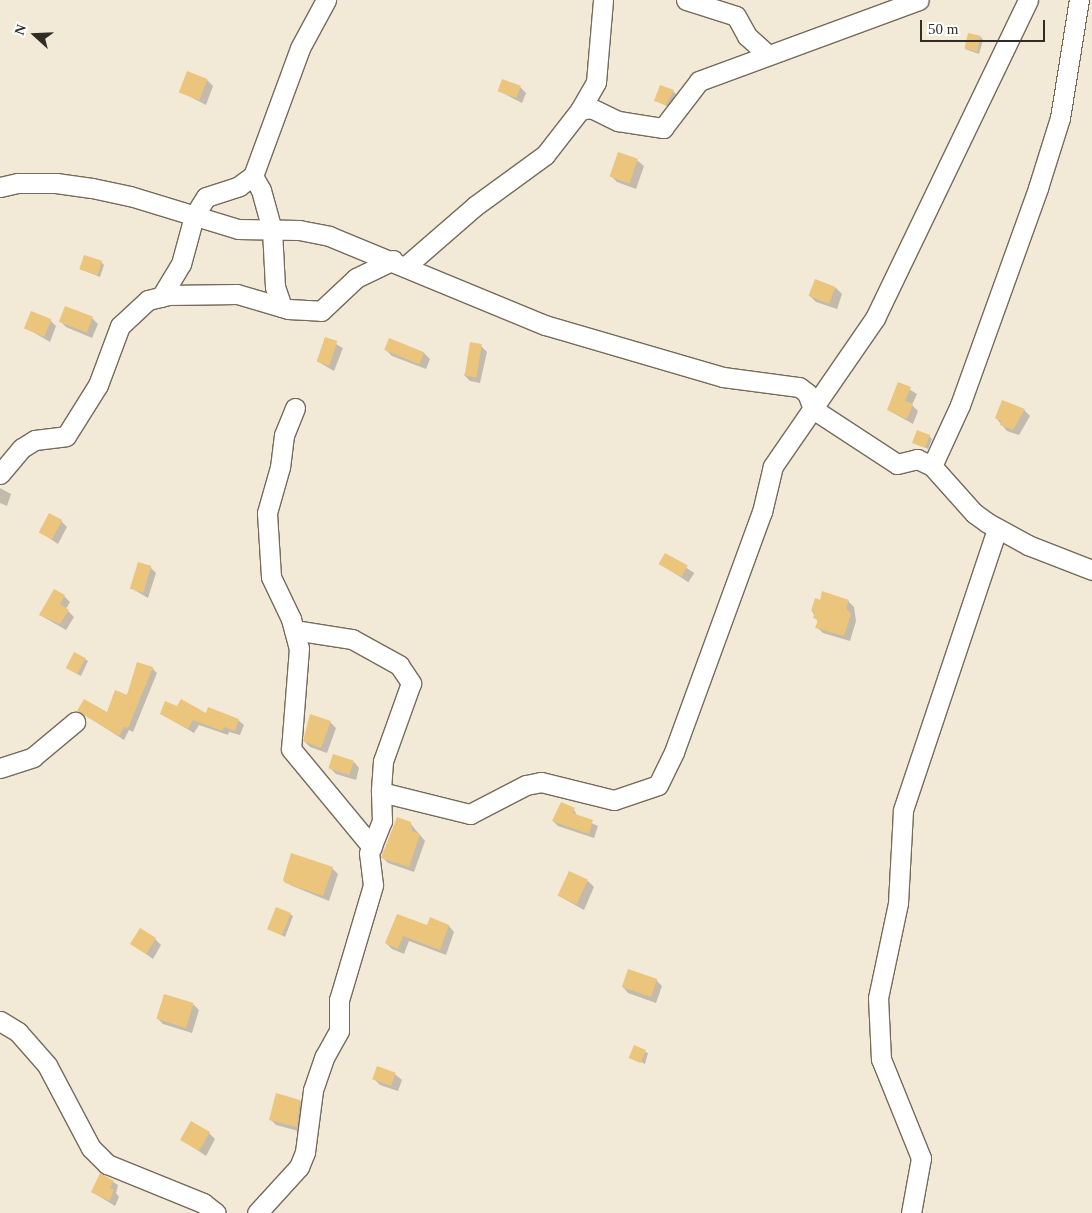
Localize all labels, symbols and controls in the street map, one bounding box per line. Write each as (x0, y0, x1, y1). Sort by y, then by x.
north arrow (10, 10, 60, 60)
scale bar (922, 10, 1047, 42)
text: 50 m (928, 21, 958, 37)
text: N (12, 22, 29, 37)

